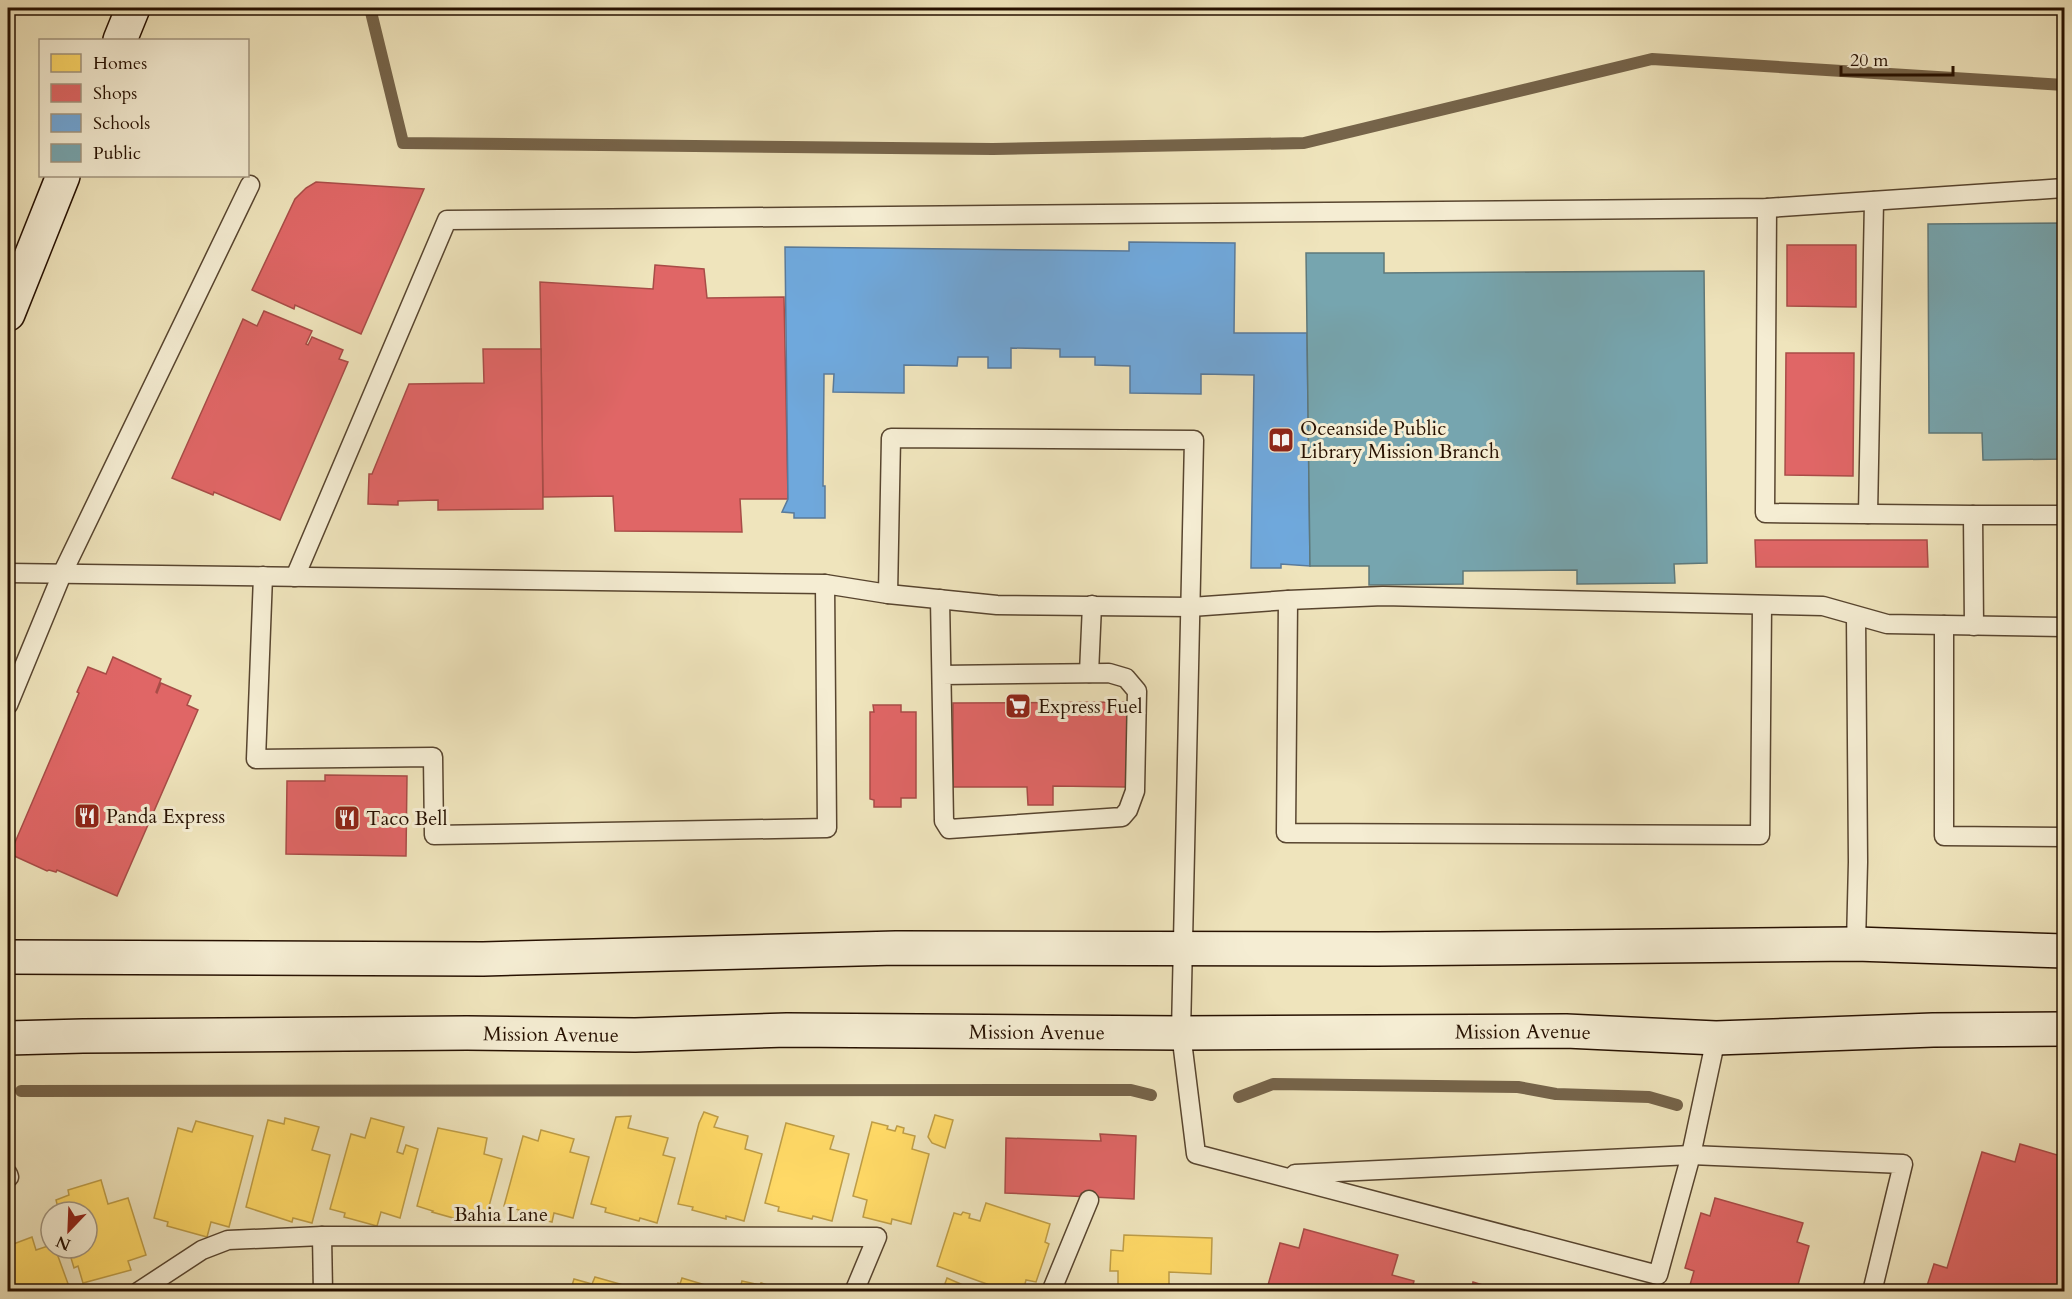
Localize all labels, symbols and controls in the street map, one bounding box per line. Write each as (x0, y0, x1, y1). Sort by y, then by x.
legend (39, 39, 249, 177)
scale bar (1841, 39, 1954, 77)
text: 20 m (1850, 48, 1889, 73)
text: Homes (93, 51, 147, 76)
text: Shops (93, 81, 137, 106)
text: Schools (93, 111, 150, 136)
text: Public (93, 141, 141, 166)
place label: Oceanside Public Library Mission Branch (1300, 415, 1500, 465)
library icon: Oceanside Public Library Mission Branch (1266, 425, 1296, 455)
supermarket icon: Express Fuel (1003, 691, 1033, 721)
place label: Express Fuel (1038, 693, 1143, 720)
restaurant icon: Panda Express (72, 801, 102, 831)
place label: Panda Express (106, 803, 225, 830)
restaurant icon: Taco Bell (332, 803, 362, 833)
place label: Taco Bell (366, 805, 447, 832)
street label: Mission Avenue (1455, 1017, 1591, 1046)
street label: Mission Avenue (969, 1018, 1105, 1046)
street label: Mission Avenue (483, 1020, 619, 1048)
north arrow (39, 1200, 99, 1260)
street label: Bahia Lane (454, 1201, 548, 1228)
text: N (53, 1230, 74, 1256)

